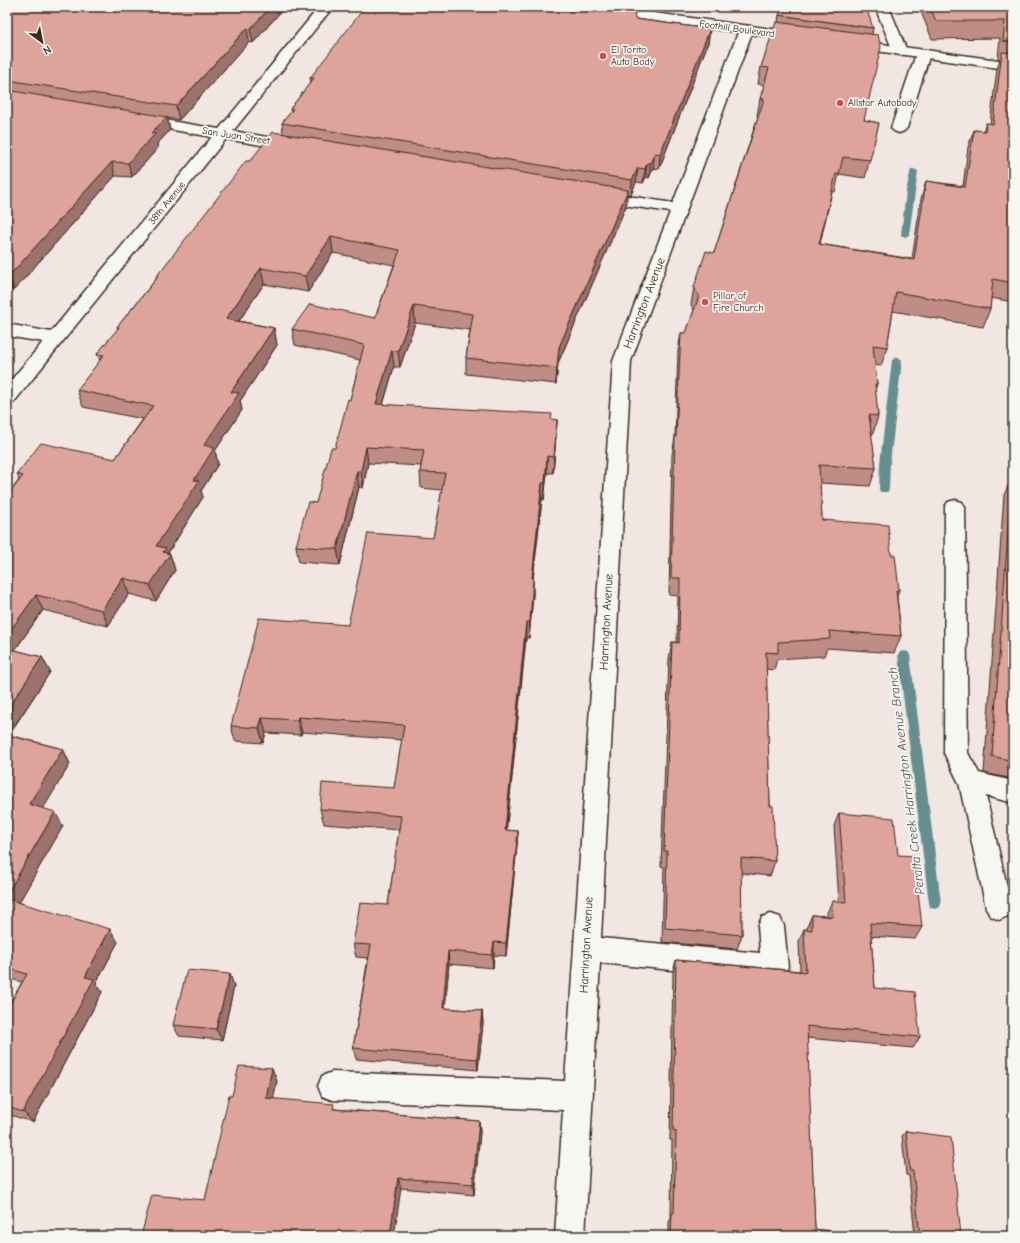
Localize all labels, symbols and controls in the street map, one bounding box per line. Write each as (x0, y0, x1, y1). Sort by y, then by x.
street label: Foothill Boulevard (699, 18, 775, 40)
north arrow (22, 22, 62, 62)
text: N (41, 43, 54, 57)
place label: El Torito Auto Body (611, 44, 655, 68)
marker: El Torito Auto Body (598, 51, 608, 61)
place label: Allstar Autobody (848, 97, 917, 109)
marker: Allstar Autobody (835, 98, 845, 108)
street label: San Juan Street (201, 125, 272, 147)
street label: 38th Avenue (146, 179, 188, 227)
street label: Harrington Avenue (620, 255, 668, 351)
place label: Pillar of Fire Church (713, 290, 764, 314)
marker: Pillar of Fire Church (700, 297, 710, 307)
street label: Harrington Avenue (596, 573, 616, 671)
water label: Peralta Creek Harrington Avenue Branch (885, 666, 927, 896)
street label: Harrington Avenue (576, 896, 596, 994)

